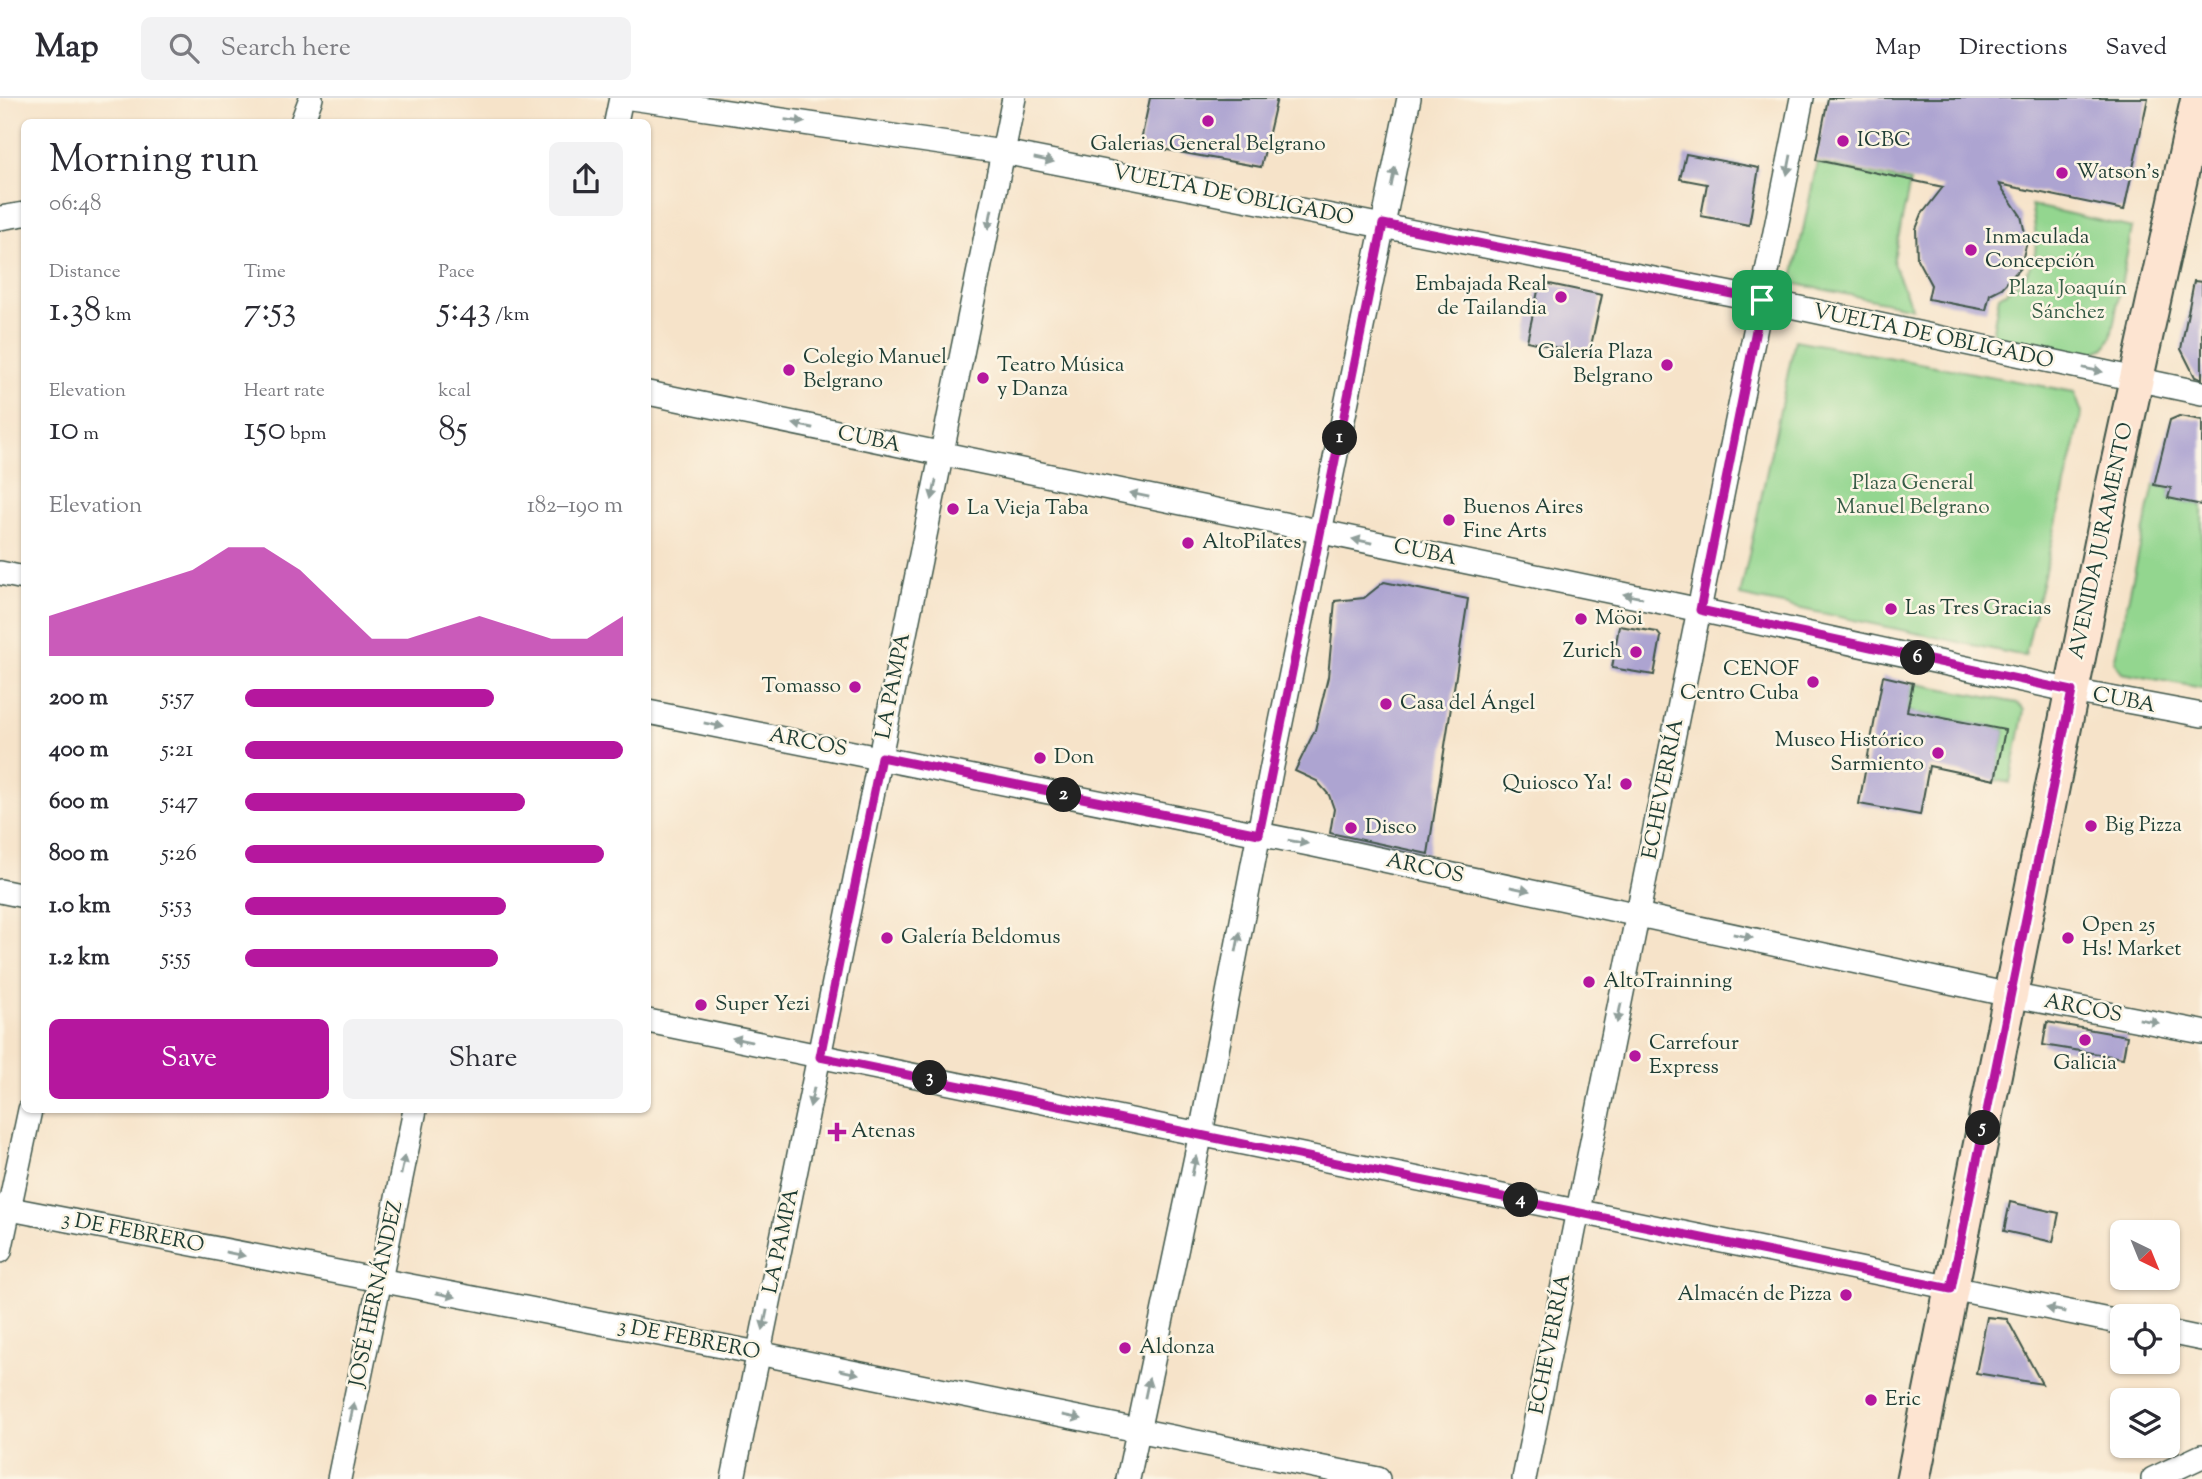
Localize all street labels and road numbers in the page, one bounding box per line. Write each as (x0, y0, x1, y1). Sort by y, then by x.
street label: VUELTA DE OBLIGADO (1110, 158, 1356, 234)
street label: VUELTA DE OBLIGADO (1810, 297, 2056, 377)
street label: CUBA (835, 419, 903, 461)
street label: AVENIDA JURAMENTO (2062, 420, 2142, 662)
street label: CUBA (1391, 532, 1459, 574)
street label: LA PAMPA (869, 630, 919, 742)
street label: CUBA (2090, 680, 2158, 722)
street label: ECHEVERRÍA (1636, 716, 1692, 862)
street label: ARCOS (766, 721, 850, 765)
street label: ARCOS (1383, 846, 1467, 892)
street label: ARCOS (2041, 987, 2125, 1031)
street label: LA PAMPA (756, 1185, 808, 1297)
street label: JOSÉ HERNÁNDEZ (342, 1198, 411, 1391)
street label: 3 DE FEBRERO (59, 1204, 207, 1262)
street label: ECHEVERRÍA (1523, 1271, 1579, 1417)
street label: 3 DE FEBRERO (615, 1311, 763, 1369)

